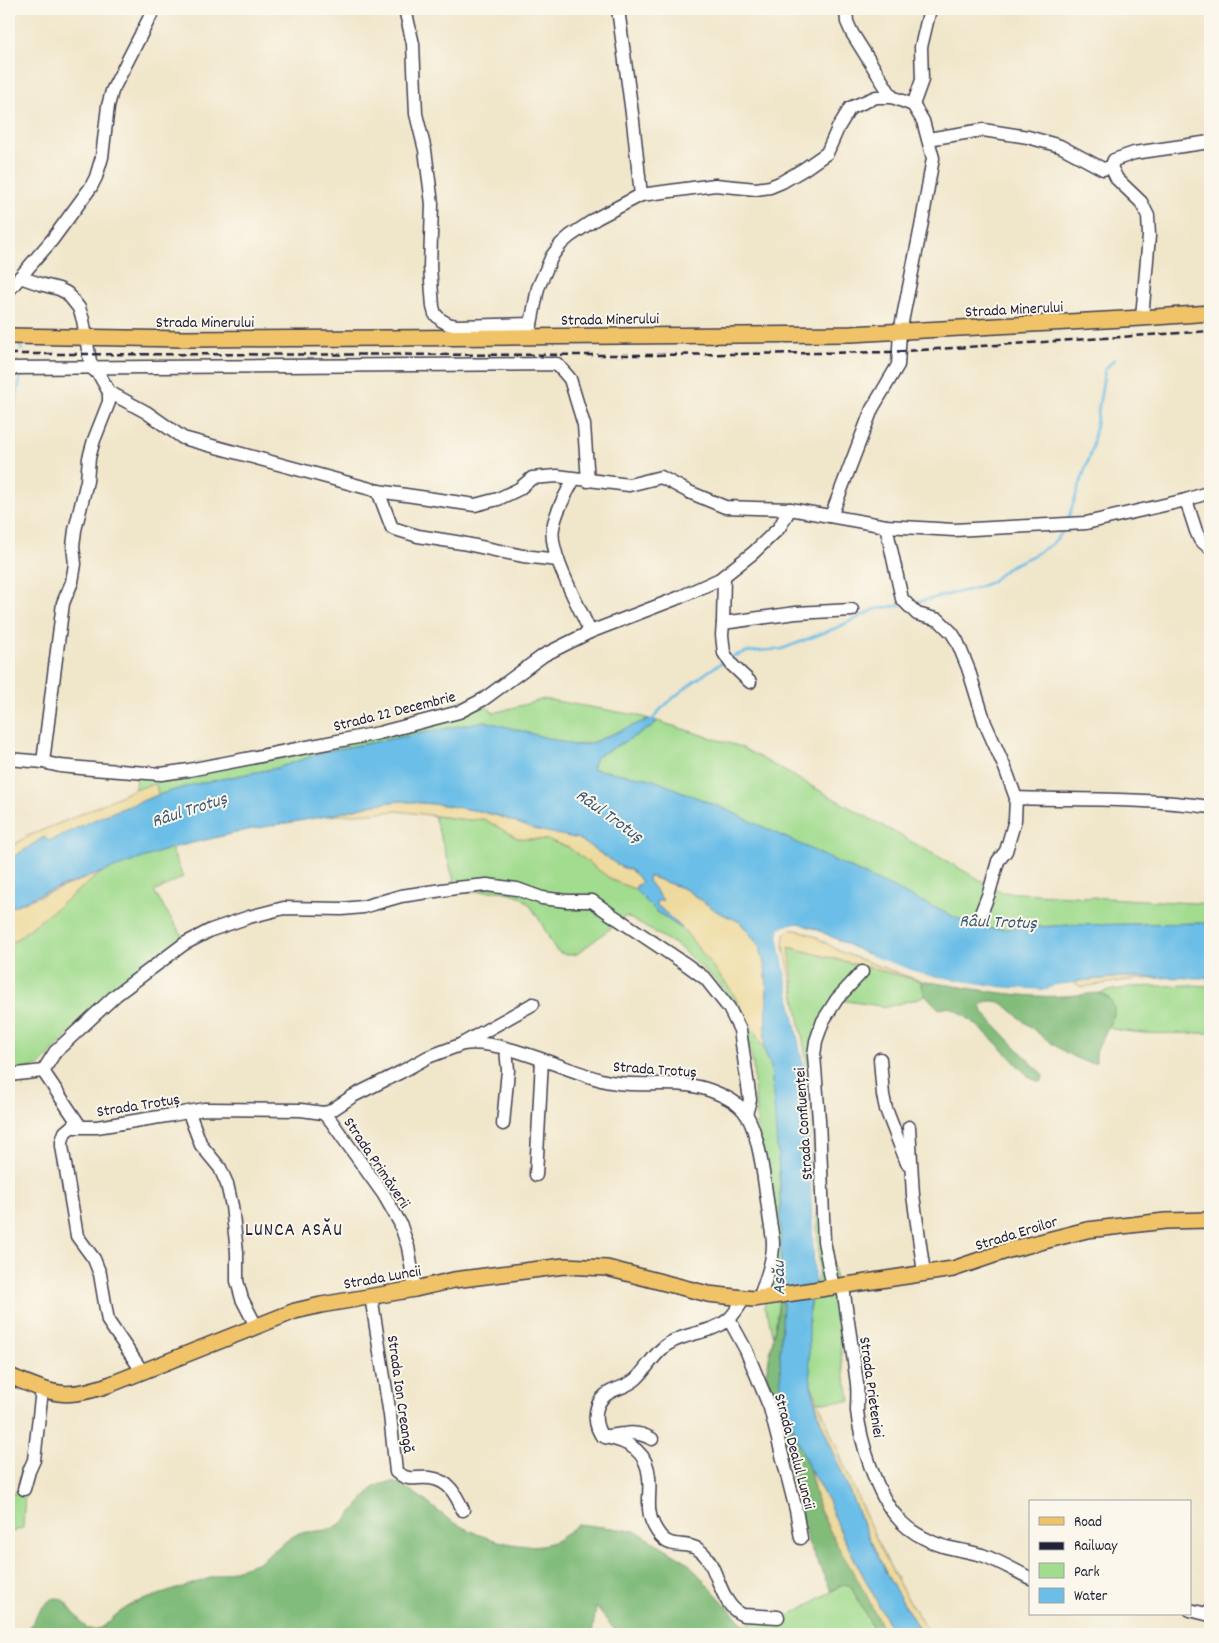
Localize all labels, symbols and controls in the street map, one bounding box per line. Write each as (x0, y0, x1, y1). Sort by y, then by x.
street label: Strada Minerului (964, 296, 1064, 325)
street label: Strada Minerului (561, 308, 659, 333)
street label: Strada Minerului (156, 312, 254, 335)
street label: Strada 22 Decembrie (331, 686, 458, 739)
water label: Râul Trotuș (570, 784, 648, 850)
water label: Râul Trotuș (149, 787, 231, 835)
water label: Râul Trotuș (959, 910, 1038, 937)
street label: Strada Trotuș (612, 1056, 698, 1085)
street label: Strada Confluenței (789, 1067, 820, 1181)
street label: Strada Trotuș (95, 1088, 182, 1124)
street label: Strada Primăverii (337, 1113, 415, 1214)
street label: Strada Eroilor (973, 1211, 1061, 1258)
district label: LUNCA ASĂU (245, 1218, 343, 1245)
water label: Asău (768, 1259, 793, 1295)
street label: Strada Luncii (342, 1260, 423, 1297)
street label: Strada Ion Creangă (380, 1334, 419, 1455)
street label: Strada Prieteniei (852, 1335, 889, 1439)
street label: Strada Dealul Luncii (767, 1391, 820, 1512)
legend (1029, 1500, 1192, 1616)
text: Road (1074, 1512, 1102, 1534)
text: Railway (1074, 1536, 1118, 1558)
text: Park (1074, 1562, 1100, 1584)
text: Water (1074, 1586, 1108, 1608)

